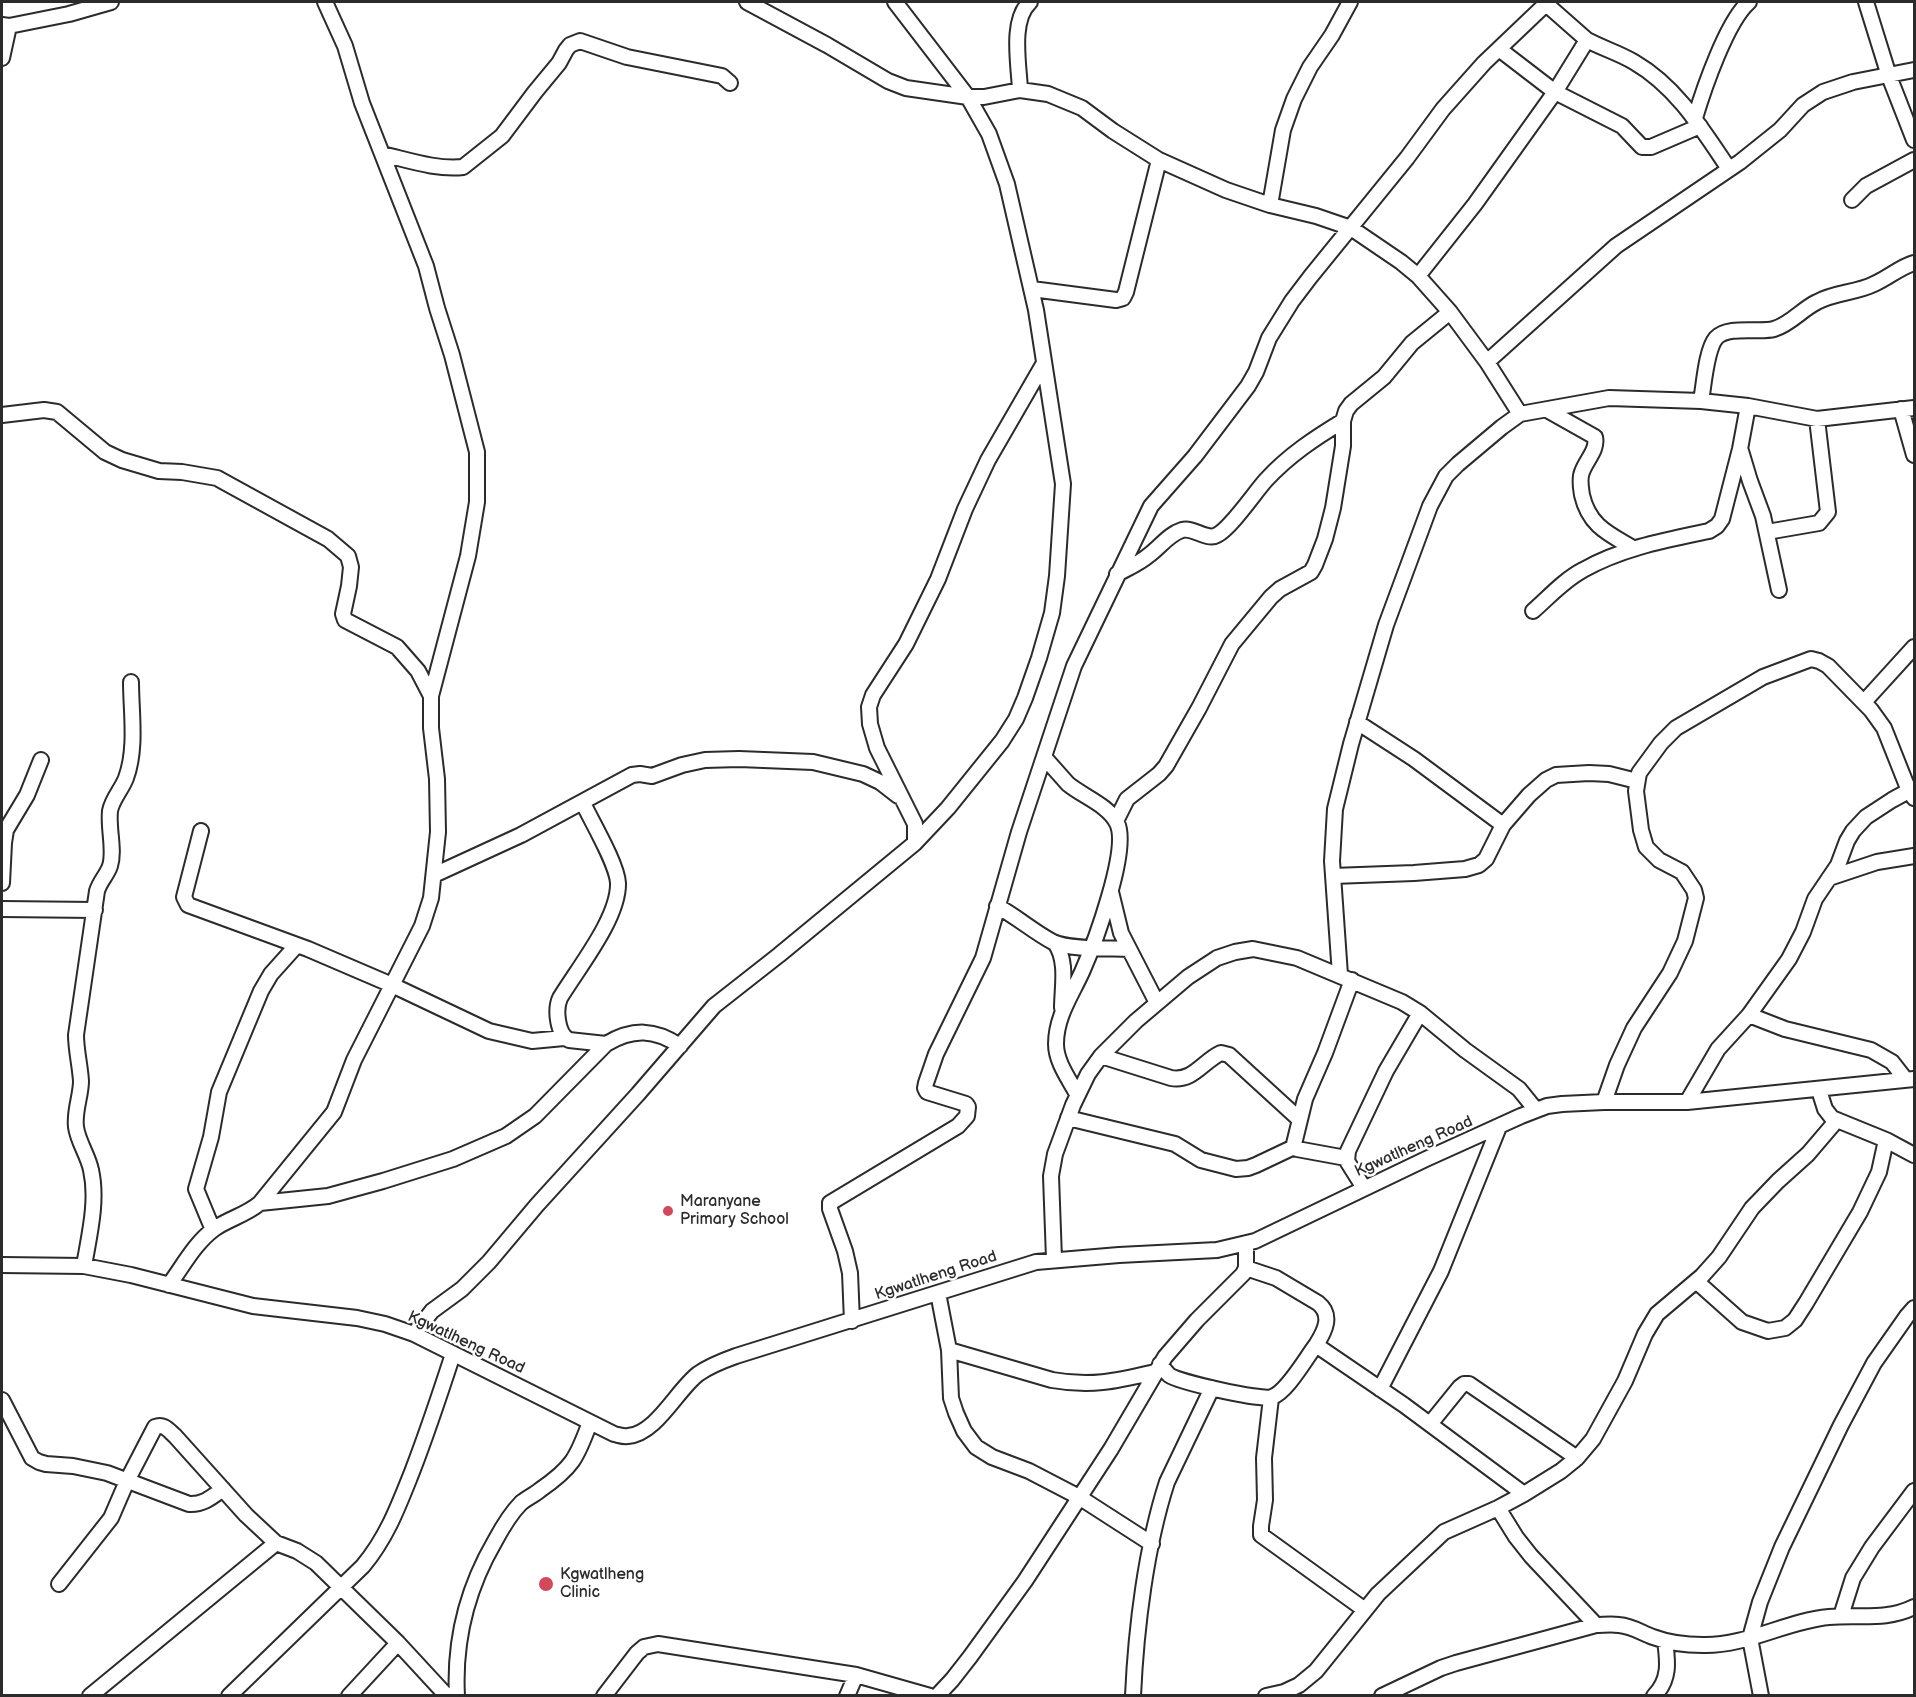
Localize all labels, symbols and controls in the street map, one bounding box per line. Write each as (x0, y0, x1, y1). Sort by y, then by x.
street label: Kgwatlheng Road (1352, 1112, 1476, 1182)
place label: Maranyane Primary School (680, 1192, 789, 1230)
marker: Maranyane Primary School (661, 1204, 675, 1218)
street label: Kgwatlheng Road (873, 1247, 999, 1305)
street label: Kgwatlheng Road (404, 1307, 528, 1379)
place label: Kgwatlheng Clinic (560, 1565, 644, 1603)
marker: Kgwatlheng Clinic (537, 1575, 555, 1593)

